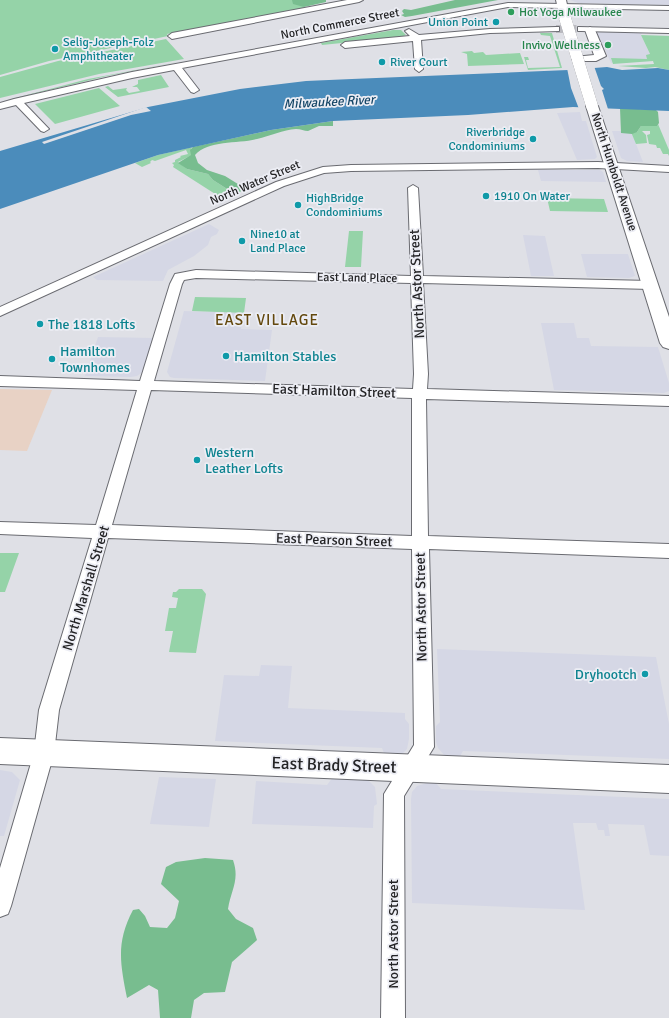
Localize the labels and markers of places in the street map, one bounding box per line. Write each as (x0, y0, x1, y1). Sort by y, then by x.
place label: Hot Yoga Milwaukee (519, 5, 622, 20)
marker: Hot Yoga Milwaukee (506, 7, 516, 17)
place label: Union Point (428, 15, 488, 30)
marker: Union Point (491, 17, 501, 27)
place label: Selig-Joseph-Folz Amphitheater (63, 35, 154, 64)
place label: Invivo Wellness (522, 38, 600, 53)
marker: Invivo Wellness (603, 40, 613, 50)
marker: Selig-Joseph-Folz Amphitheater (50, 44, 60, 54)
place label: River Court (390, 55, 448, 70)
marker: River Court (377, 57, 387, 67)
place label: Riverbridge Condominiums (448, 125, 525, 154)
marker: Riverbridge Condominiums (528, 134, 538, 144)
place label: 1910 On Water (494, 189, 570, 204)
place label: HighBridge Condominiums (306, 191, 383, 220)
marker: 1910 On Water (481, 191, 491, 201)
marker: HighBridge Condominiums (293, 200, 303, 210)
place label: Nine10 at Land Place (250, 227, 306, 256)
marker: Nine10 at Land Place (237, 236, 247, 246)
place label: The 1818 Lofts (48, 316, 135, 333)
marker: The 1818 Lofts (35, 319, 45, 329)
place label: Hamilton Townhomes (60, 343, 130, 376)
place label: Hamilton Stables (234, 348, 336, 365)
marker: Hamilton Stables (221, 351, 231, 361)
marker: Hamilton Townhomes (47, 354, 57, 364)
place label: Western Leather Lofts (205, 444, 283, 477)
marker: Western Leather Lofts (192, 455, 202, 465)
place label: Dryhootch (575, 666, 637, 683)
marker: Dryhootch (640, 669, 650, 679)

